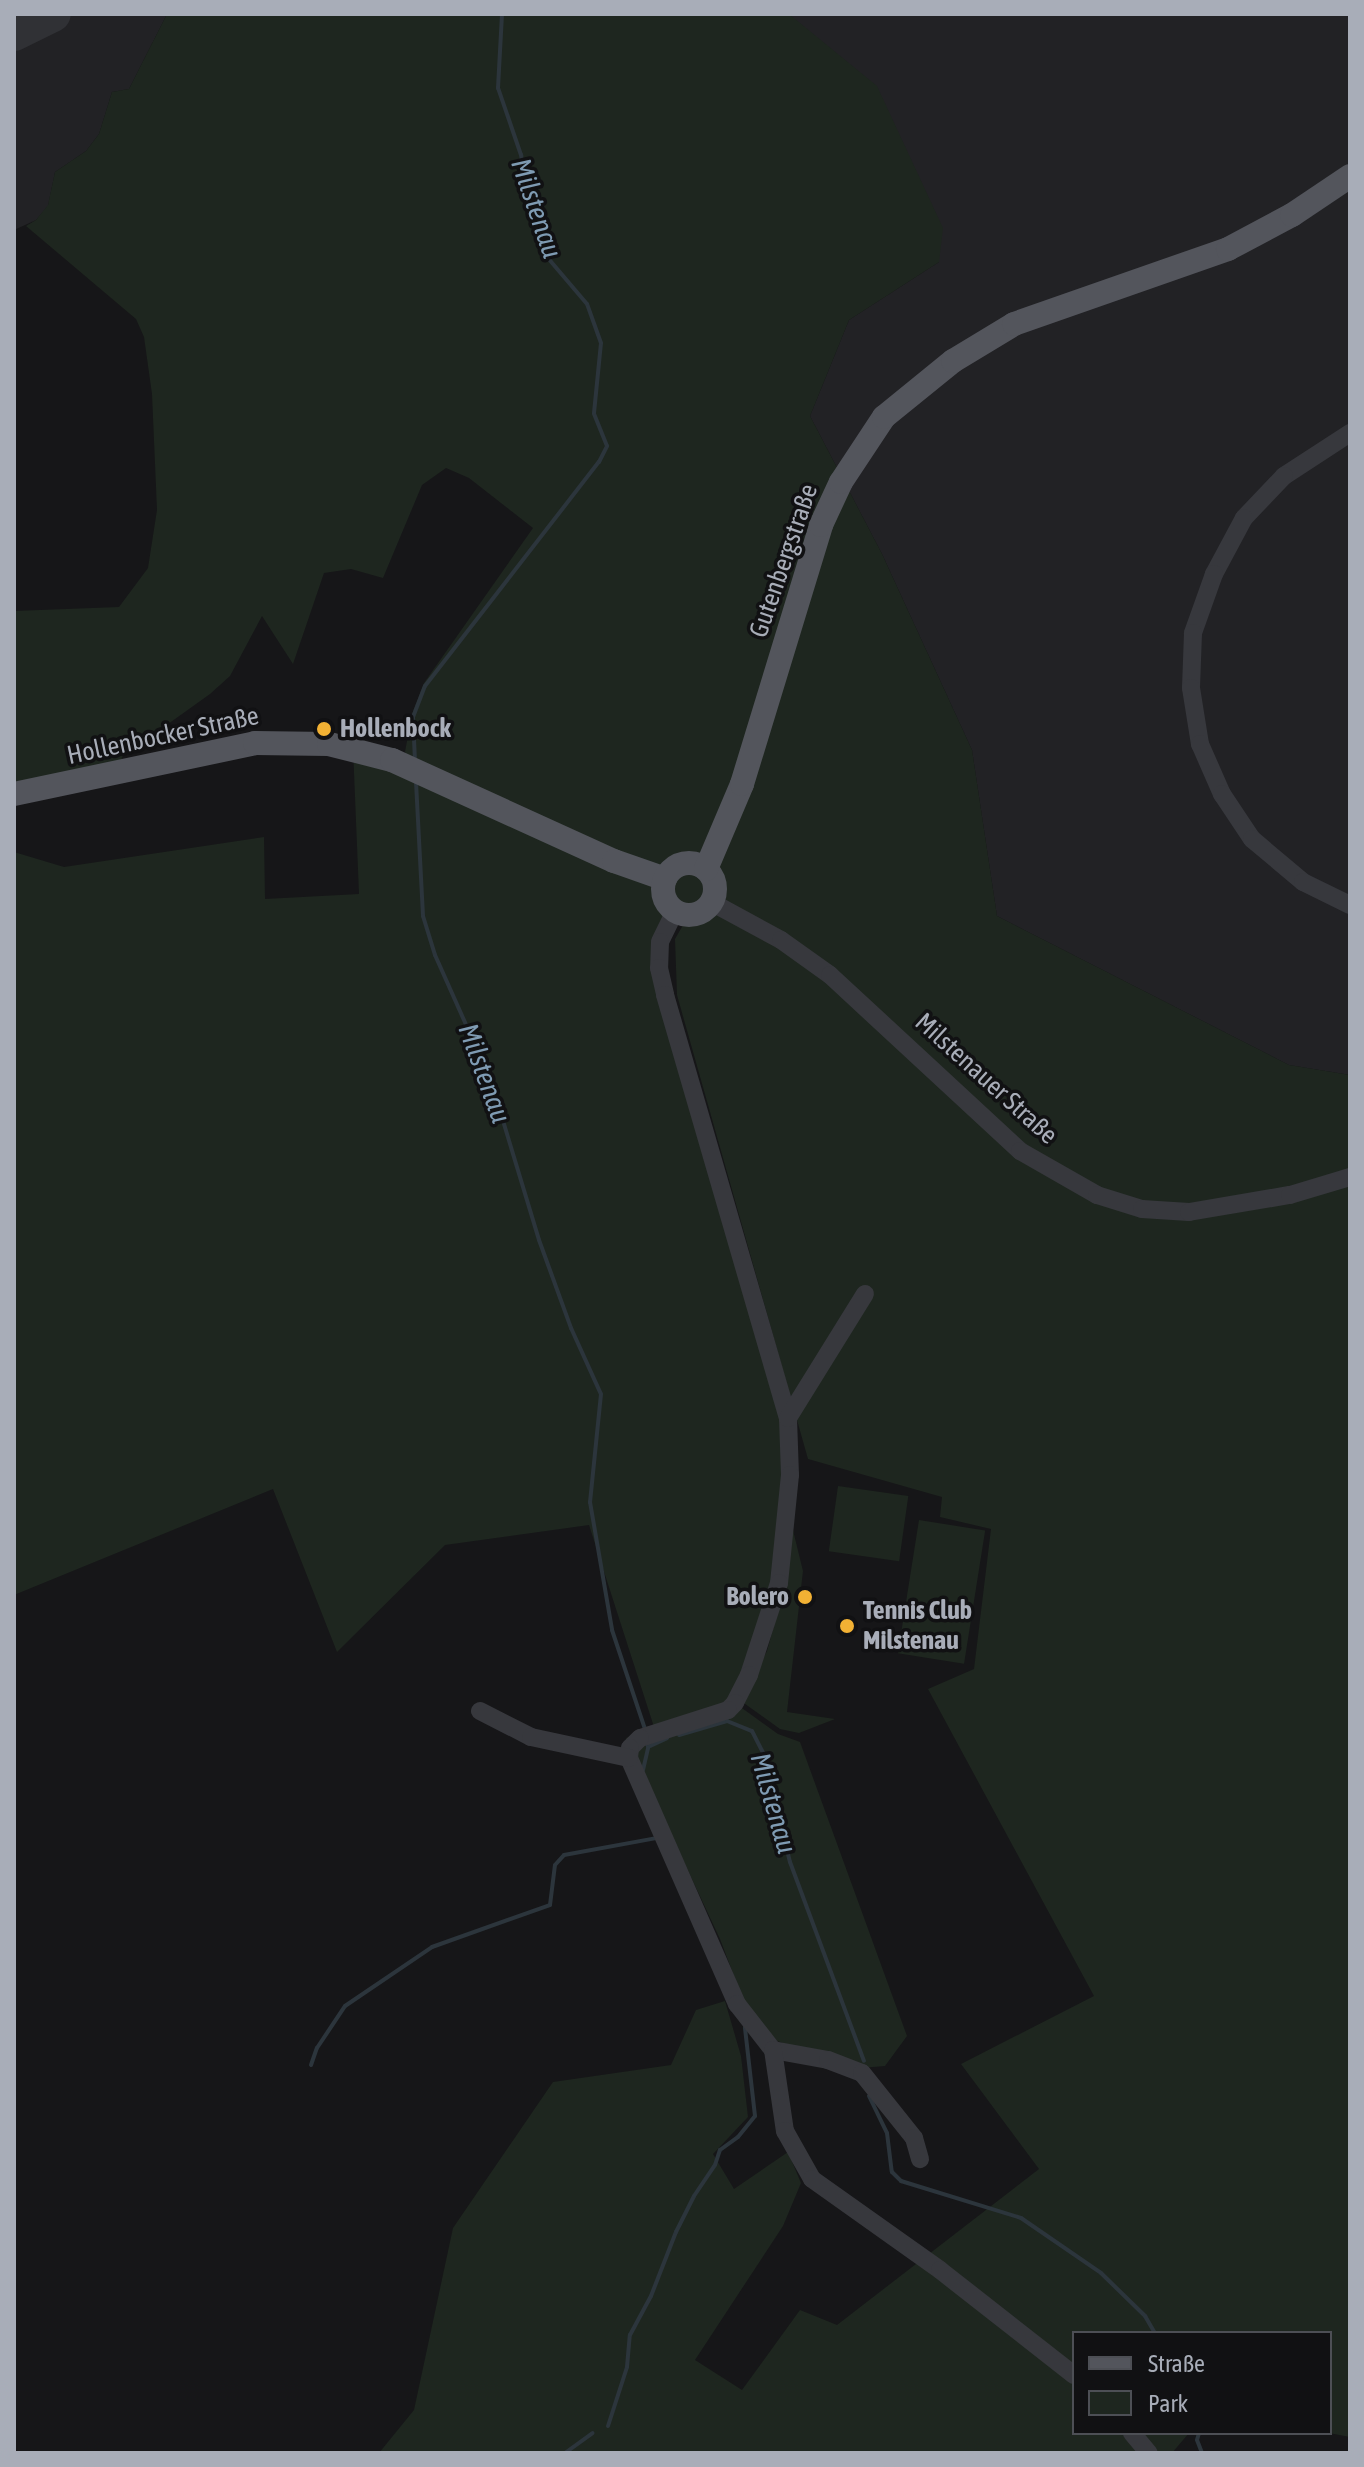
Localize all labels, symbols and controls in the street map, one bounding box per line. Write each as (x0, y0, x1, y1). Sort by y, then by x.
water label: Milstenau (504, 154, 570, 262)
street label: Gutenbergstraße (743, 480, 825, 642)
street label: Hollenbocker Straße (64, 700, 262, 772)
place label: Hollenbock (340, 713, 451, 745)
marker: Hollenbock (315, 720, 333, 738)
street label: Milstenauer Straße (909, 1007, 1063, 1151)
water label: Milstenau (452, 1019, 518, 1127)
place label: Bolero (726, 1581, 789, 1613)
marker: Bolero (796, 1588, 814, 1606)
place label: Tennis Club Milstenau (863, 1595, 972, 1656)
marker: Tennis Club Milstenau (838, 1617, 856, 1635)
water label: Milstenau (744, 1749, 804, 1857)
legend (1072, 2331, 1332, 2435)
text: Straße (1148, 2350, 1205, 2377)
text: Park (1148, 2390, 1188, 2417)

